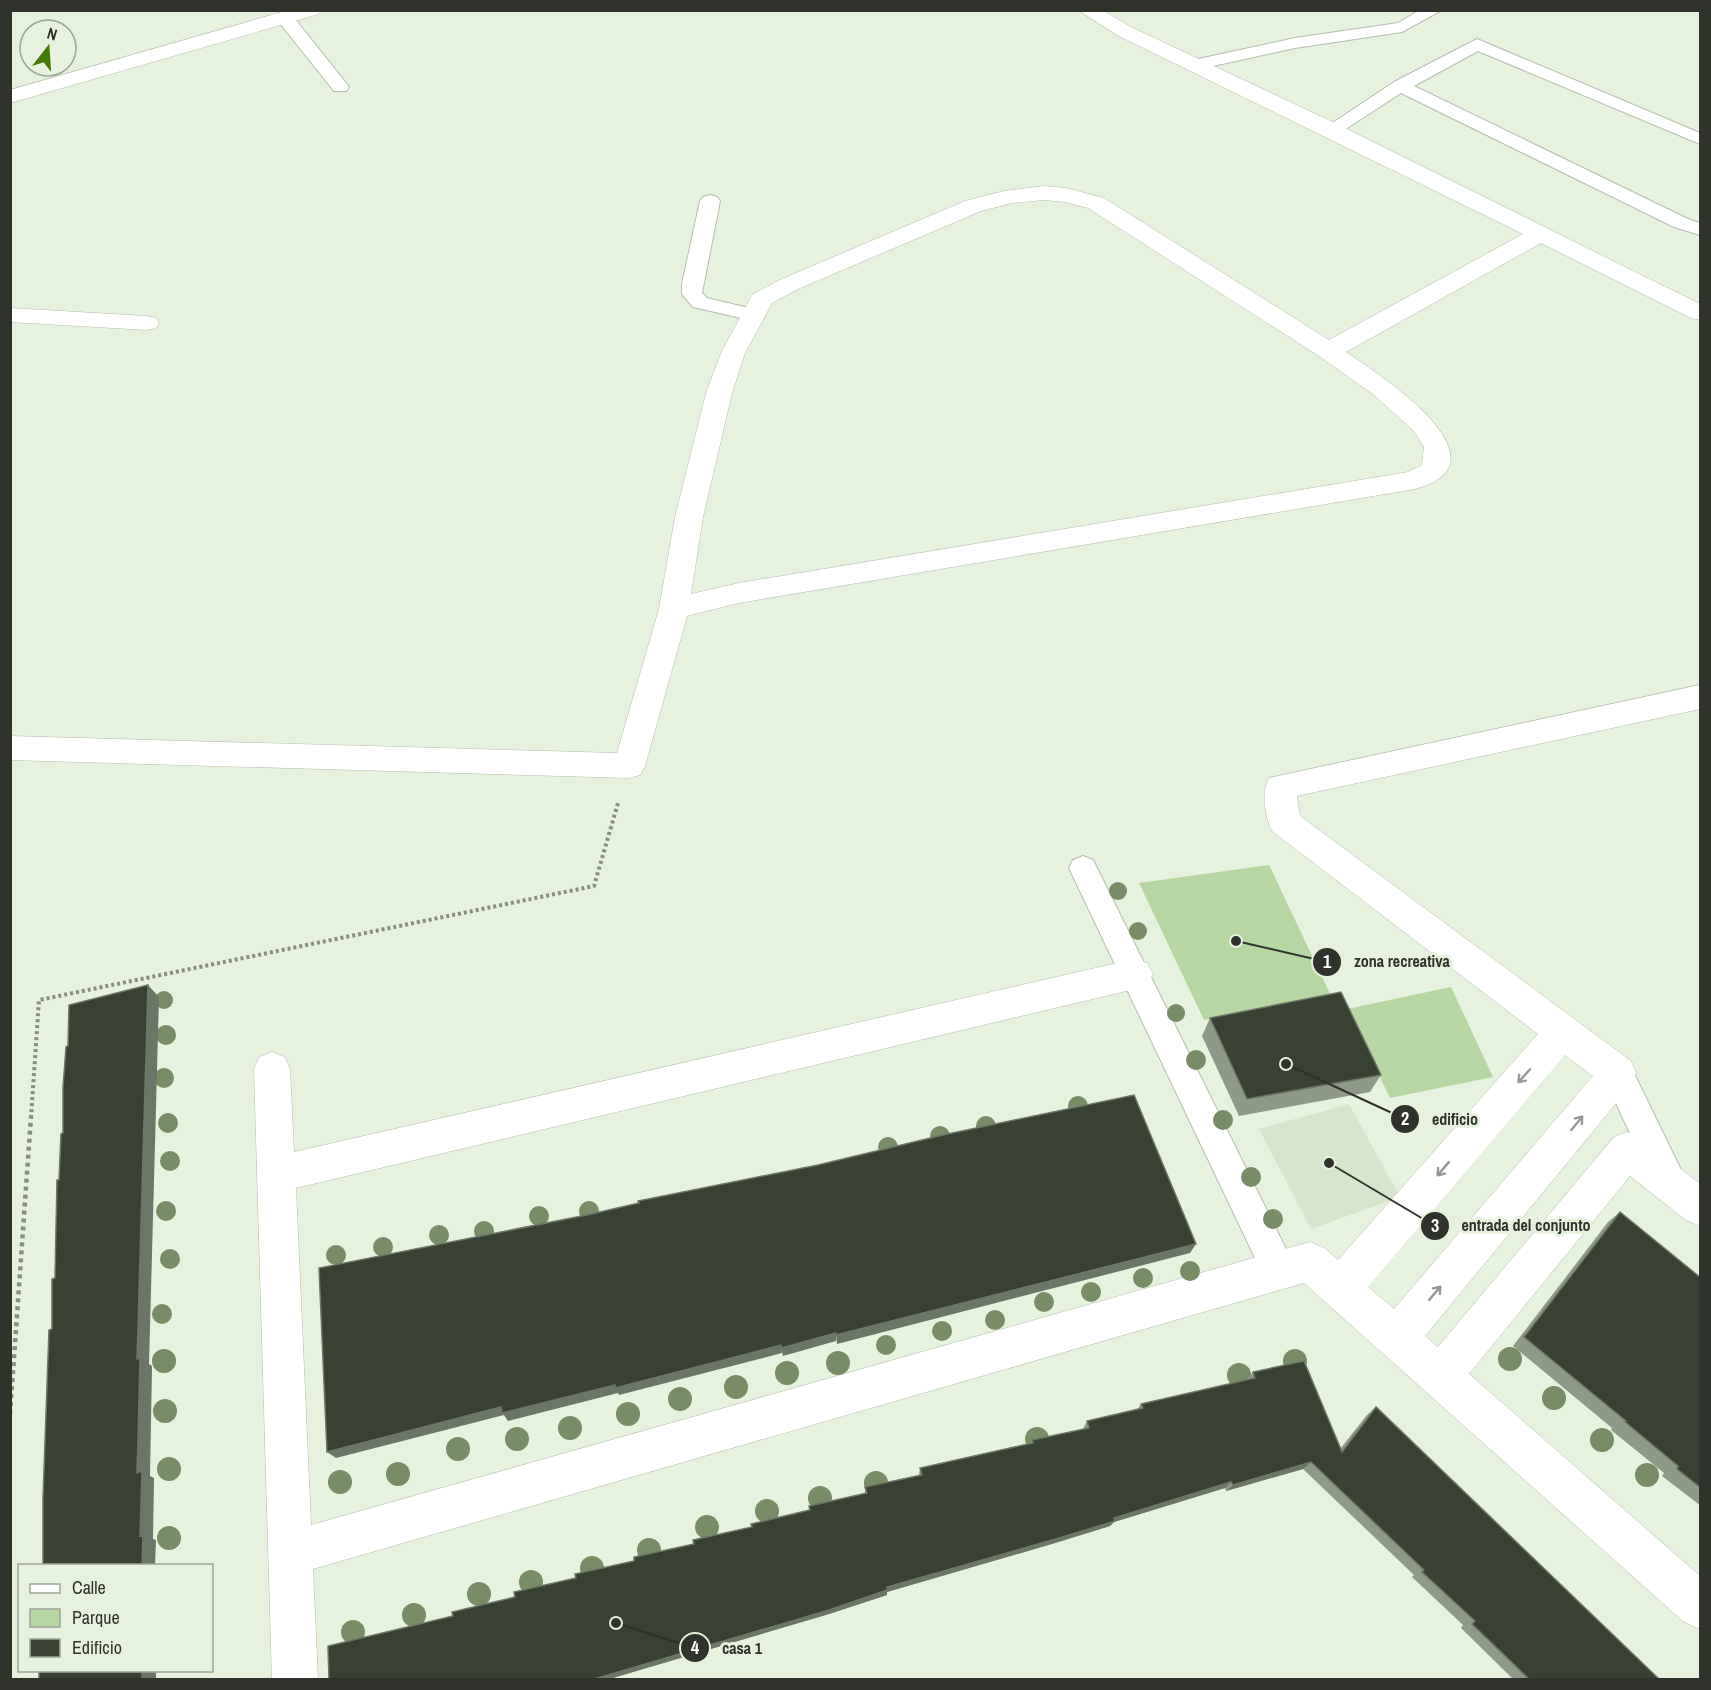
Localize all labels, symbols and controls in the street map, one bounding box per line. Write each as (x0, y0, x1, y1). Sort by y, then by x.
north arrow (18, 18, 78, 78)
text: N (45, 22, 60, 46)
callout: zona recreativa (1312, 945, 1462, 979)
text: 1 (1323, 949, 1332, 974)
text: zona recreativa (1354, 950, 1450, 972)
one-way arrow (1517, 1068, 1531, 1083)
callout: edificio (1390, 1102, 1490, 1136)
text: 2 (1401, 1106, 1409, 1131)
text: edificio (1432, 1108, 1478, 1130)
one-way arrow (1570, 1116, 1584, 1131)
one-way arrow (1436, 1161, 1450, 1176)
callout: entrada del conjunto (1420, 1209, 1603, 1243)
text: 3 (1431, 1213, 1439, 1238)
text: entrada del conjunto (1461, 1214, 1591, 1236)
one-way arrow (1428, 1285, 1441, 1301)
legend (18, 1564, 213, 1672)
text: Calle (72, 1575, 106, 1600)
text: Parque (72, 1605, 120, 1630)
callout: casa 1 (680, 1631, 774, 1665)
text: Edificio (72, 1635, 122, 1660)
text: 4 (691, 1635, 700, 1660)
text: casa 1 (722, 1637, 763, 1659)

